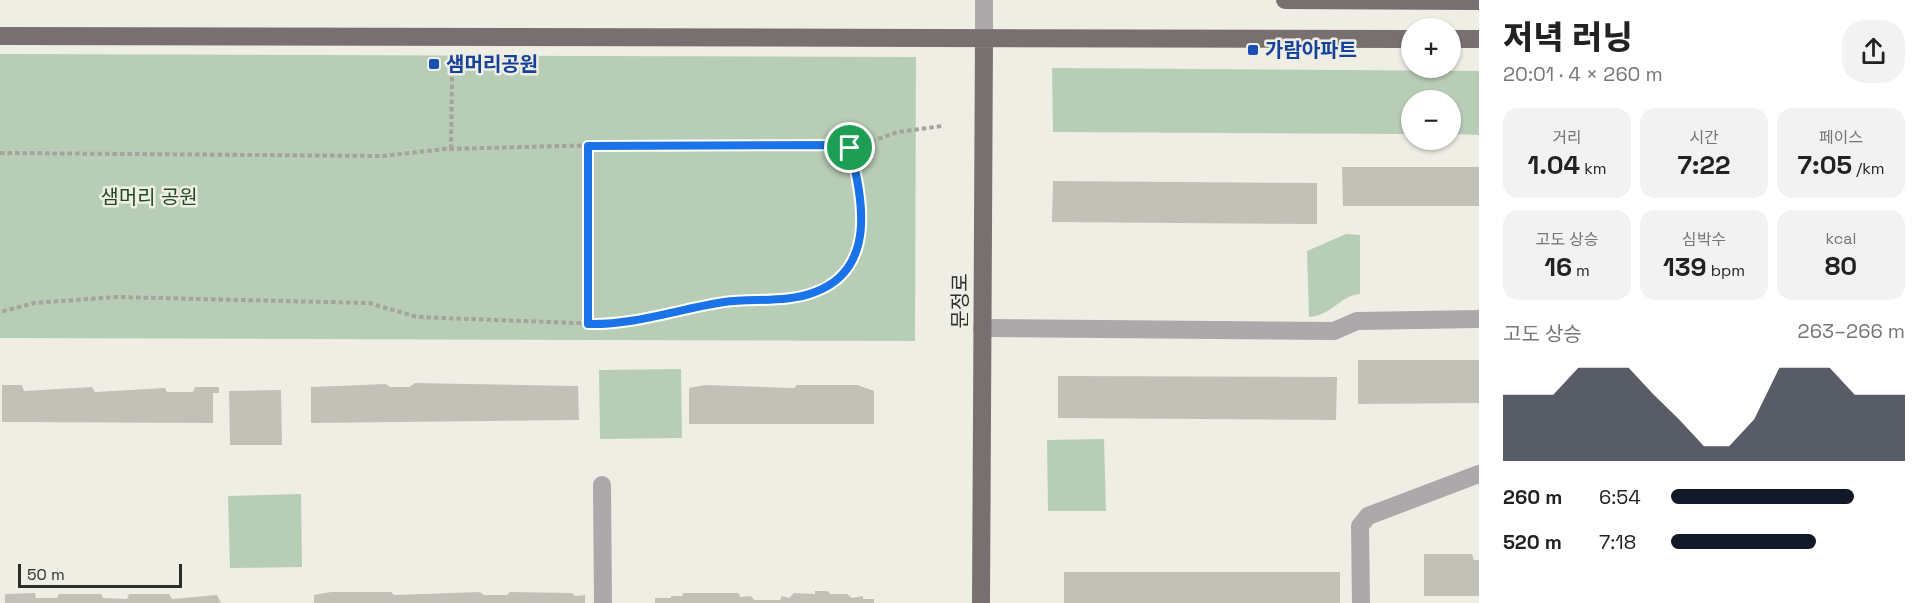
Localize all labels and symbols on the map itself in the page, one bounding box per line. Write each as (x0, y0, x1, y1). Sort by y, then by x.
place label: 가람아파트 (1265, 37, 1357, 63)
marker: 가람아파트 (1246, 43, 1260, 57)
place label: 샘머리공원 (446, 51, 538, 77)
marker: 샘머리공원 (427, 57, 441, 71)
pin (824, 122, 875, 173)
park label: 샘머리 공원 (100, 184, 198, 210)
street label: 문정로 (947, 273, 973, 329)
scale bar (18, 561, 182, 588)

